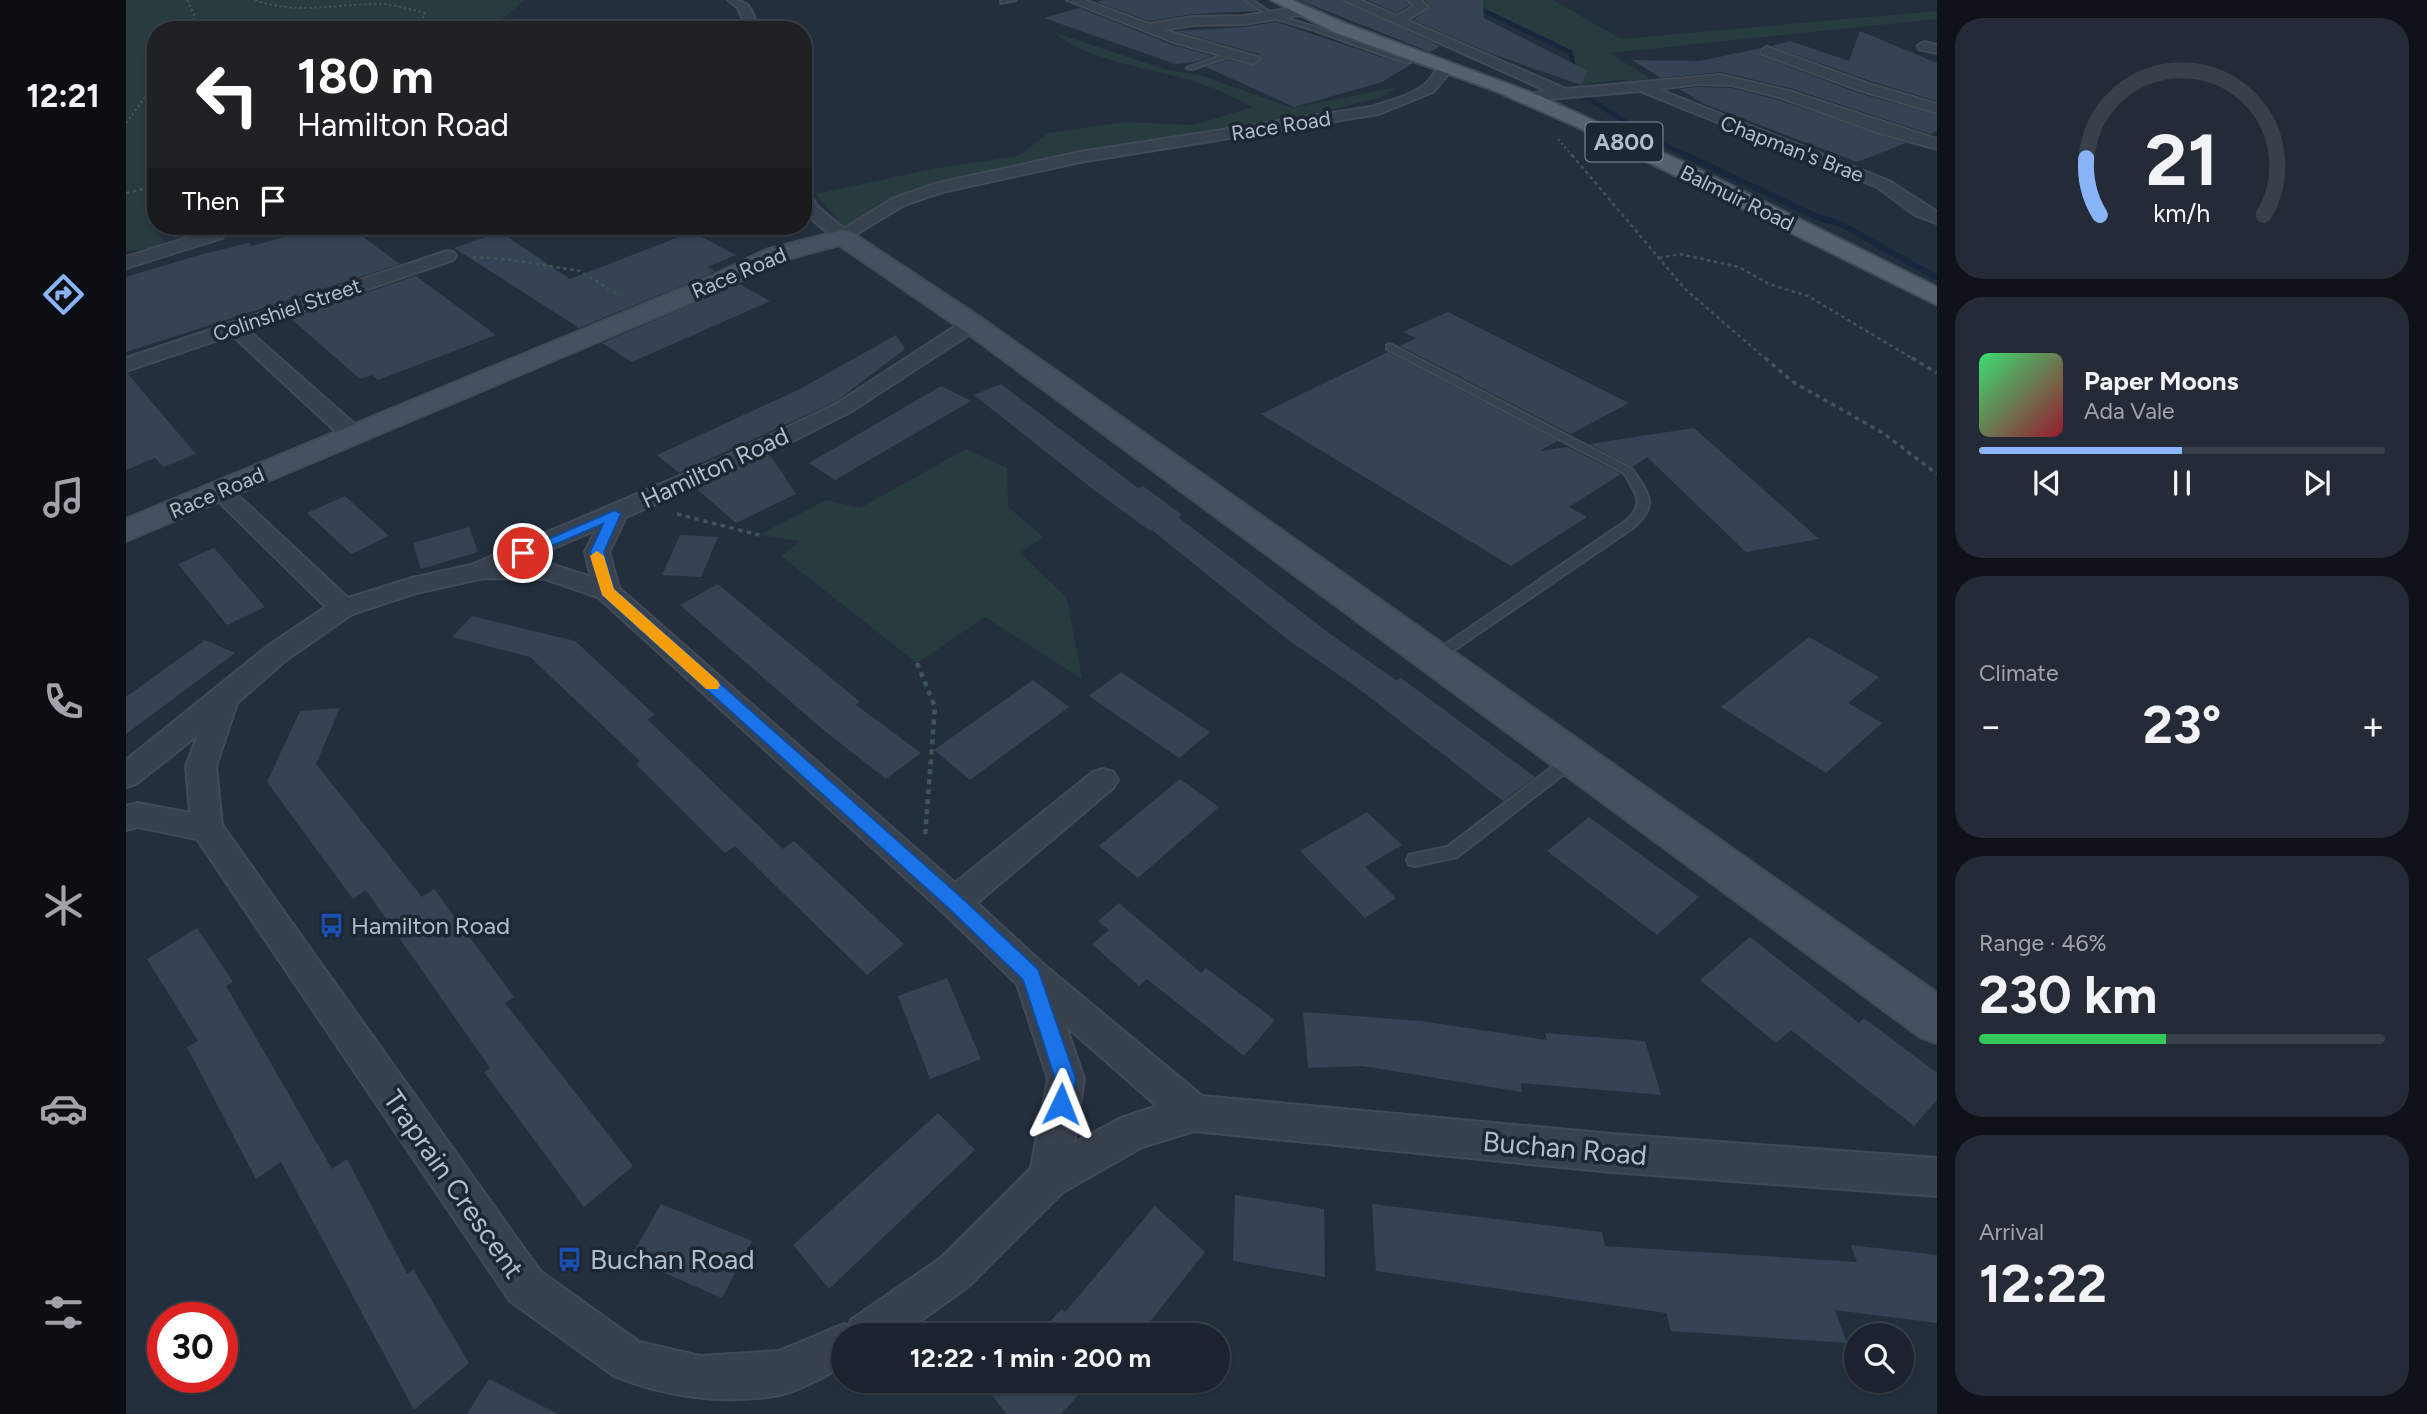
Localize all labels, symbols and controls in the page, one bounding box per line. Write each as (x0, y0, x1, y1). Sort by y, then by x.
text: 180 m (297, 46, 434, 105)
icon: left (182, 49, 273, 140)
text: 12:21 (26, 77, 100, 115)
street label: Race Road (1229, 105, 1332, 146)
text: Hamilton Road (297, 106, 509, 144)
street label: Chapman's Brae (1717, 110, 1867, 187)
text: 21 (2146, 116, 2218, 203)
road number: A800 (1586, 122, 1662, 162)
street label: Balmuir Road (1676, 159, 1798, 236)
icon: arrive (254, 182, 292, 220)
text: Then (182, 185, 240, 217)
text: km/h (2153, 197, 2211, 227)
street label: Race Road (688, 241, 790, 304)
icon: directions (39, 270, 88, 319)
street label: Colinshiel Street (209, 272, 364, 347)
text: Paper Moons (2084, 365, 2239, 397)
text: Ada Vale (2084, 397, 2175, 425)
street label: Hamilton Road (637, 421, 793, 514)
street label: Race Road (166, 461, 268, 524)
icon: previous (2028, 464, 2066, 502)
icon: pause (2163, 464, 2201, 502)
icon: next (2298, 464, 2336, 502)
icon: music (39, 473, 88, 522)
pin (493, 523, 553, 583)
icon: arrive (504, 534, 542, 572)
text: Climate (1979, 659, 2058, 687)
icon: phone (39, 677, 88, 726)
text: 23° (2143, 694, 2221, 756)
text: − (1979, 703, 2003, 749)
text: + (2361, 703, 2385, 749)
icon: climate (39, 881, 88, 930)
place label: Hamilton Road (351, 911, 510, 940)
bus stop icon: Hamilton Road (317, 912, 345, 940)
text: Range · 46% (1979, 929, 2107, 957)
text: 230 km (1979, 964, 2157, 1026)
position arrow (1024, 1067, 1098, 1141)
street label: Traprain Crescent (376, 1083, 532, 1285)
icon: car (39, 1084, 88, 1133)
street label: Buchan Road (1481, 1124, 1649, 1172)
text: Arrival (1979, 1218, 2044, 1246)
place label: Buchan Road (590, 1242, 755, 1276)
bus stop icon: Buchan Road (556, 1245, 584, 1273)
text: 12:22 (1979, 1253, 2107, 1315)
icon: filters (39, 1288, 88, 1337)
speed limit sign: 30 (147, 1302, 238, 1393)
map controls (1844, 1323, 1914, 1393)
button: search (1844, 1323, 1914, 1393)
text: 12:22 · 1 min · 200 m (910, 1342, 1151, 1374)

